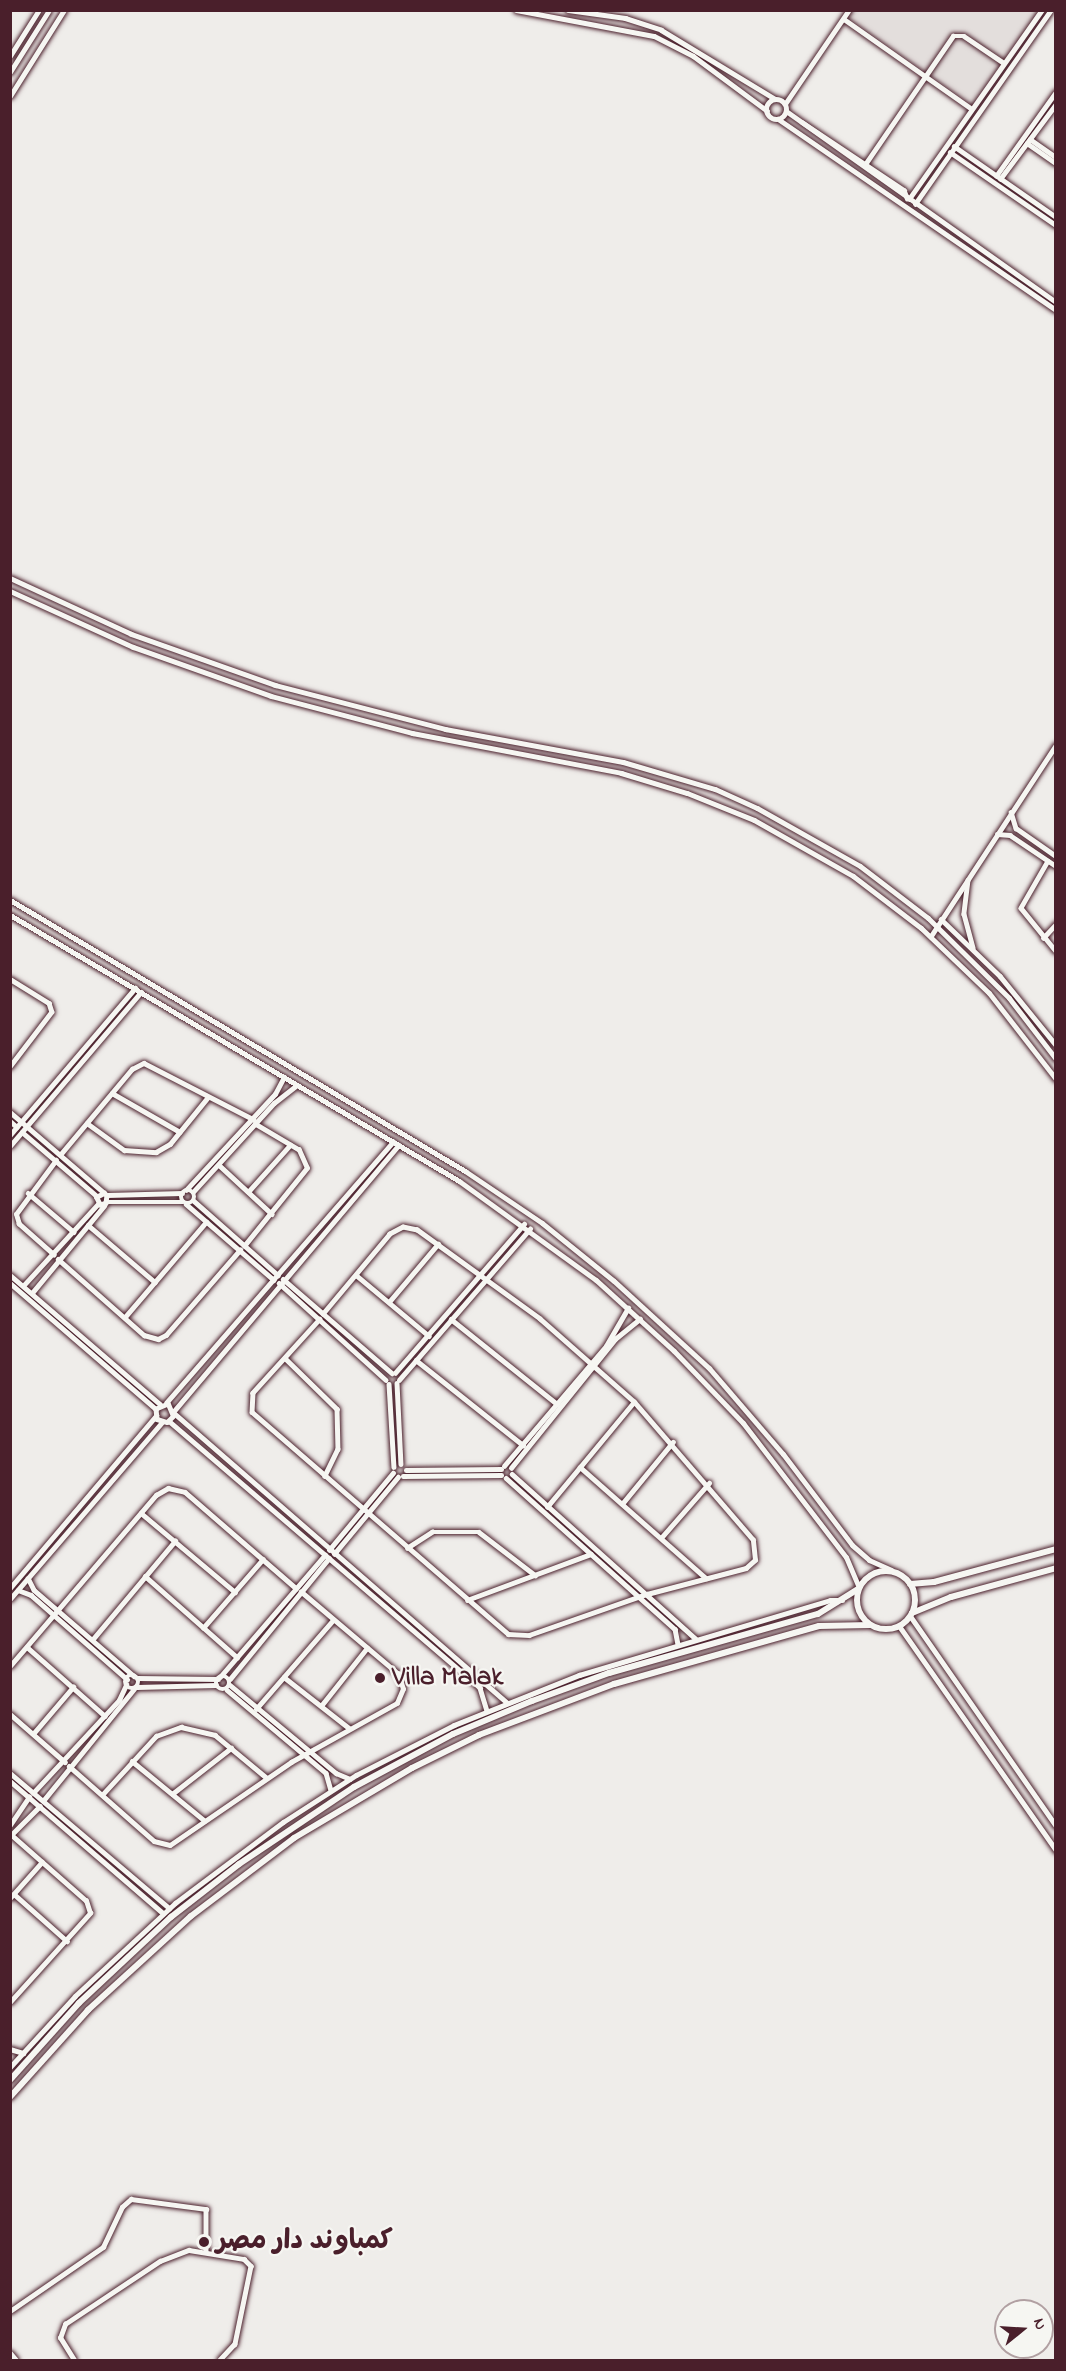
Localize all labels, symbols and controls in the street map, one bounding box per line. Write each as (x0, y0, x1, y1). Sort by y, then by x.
place label: Villa Malak (392, 1662, 503, 1694)
marker: Villa Malak (373, 1671, 387, 1685)
place label: كمباوند دار مصر (216, 2226, 393, 2258)
marker: كمباوند دار مصر (197, 2235, 211, 2249)
north arrow (994, 2299, 1054, 2359)
text: N (1026, 2315, 1052, 2333)

